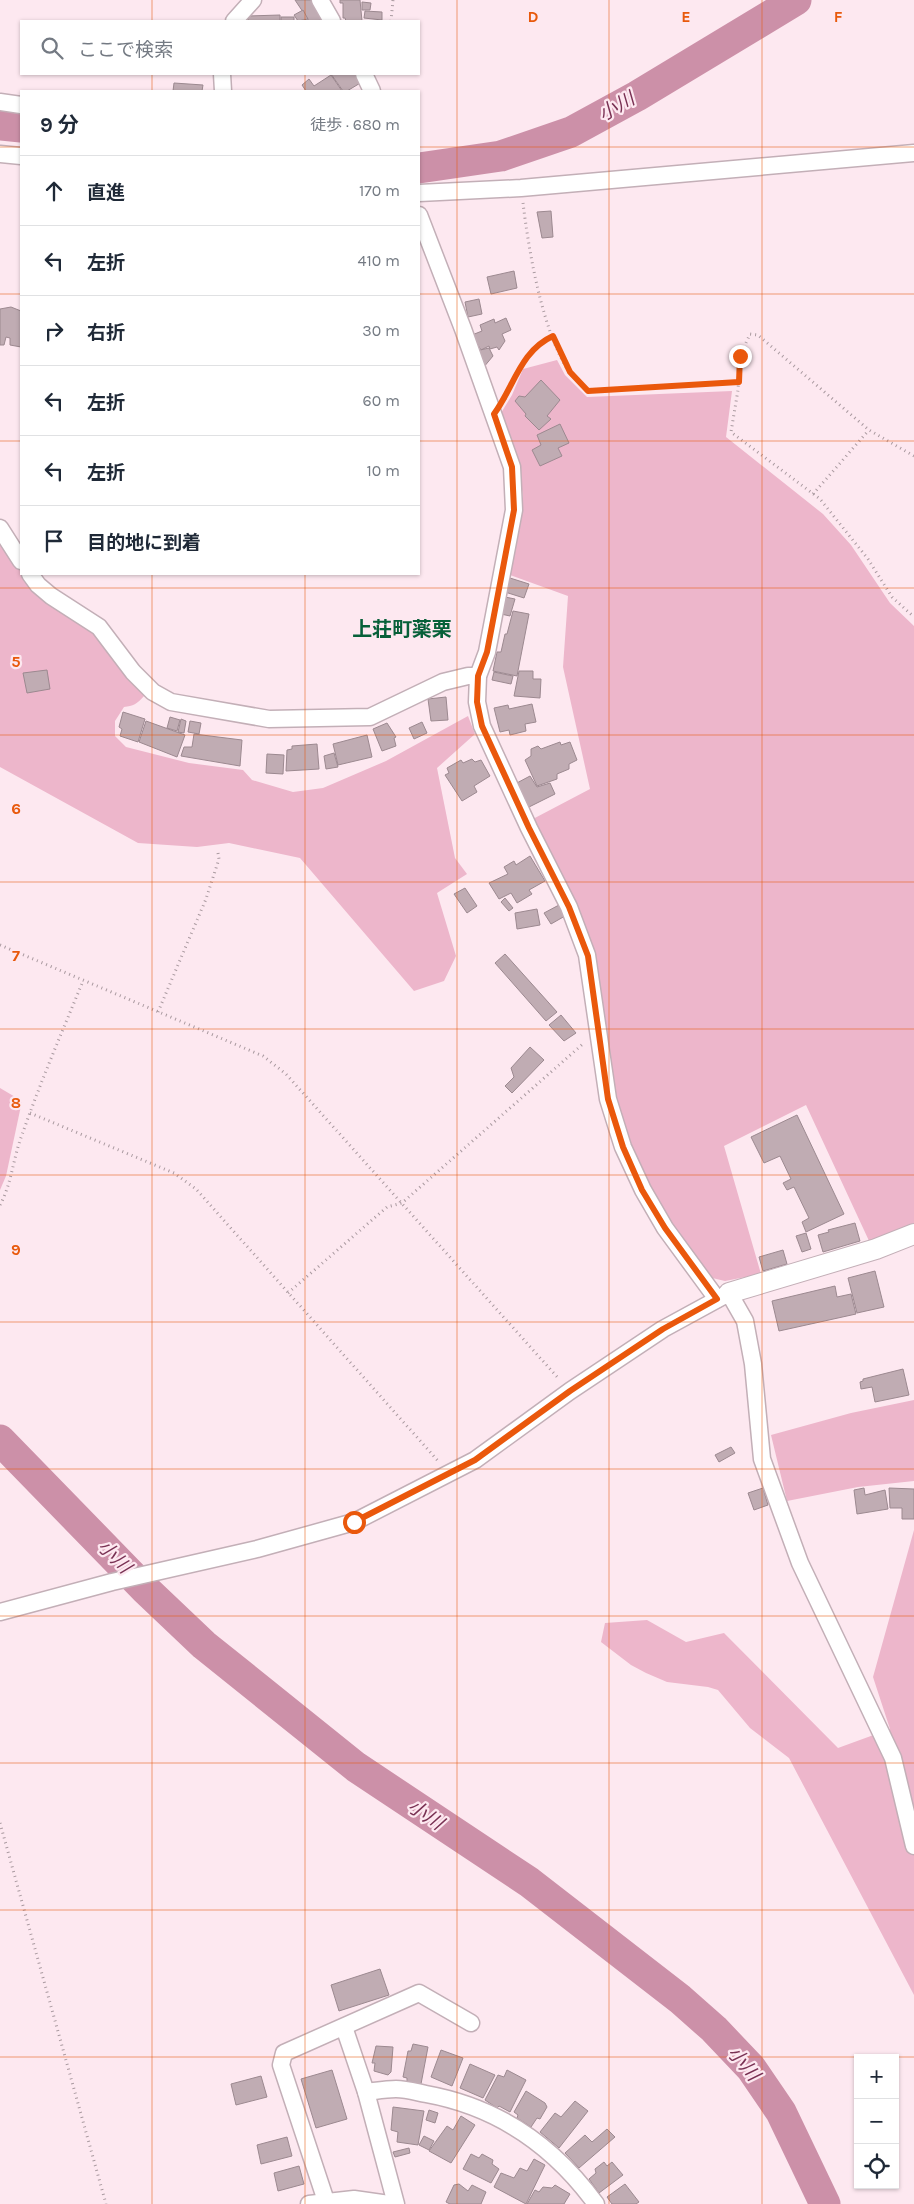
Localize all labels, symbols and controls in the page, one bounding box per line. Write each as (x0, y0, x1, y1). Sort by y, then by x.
text: D (528, 7, 539, 26)
text: E (681, 7, 691, 26)
text: F (834, 7, 843, 26)
search box (20, 20, 420, 75)
icon: search (38, 34, 66, 62)
text: ここで検索 (78, 39, 173, 61)
water label: 小川 (595, 87, 640, 126)
text: 9 分 (40, 113, 79, 137)
text: 徒歩 · 680 m (310, 115, 400, 134)
icon: ahead (40, 177, 68, 205)
text: 170 m (359, 181, 400, 200)
text: 直進 (87, 182, 125, 204)
icon: left (40, 247, 68, 275)
text: 410 m (358, 251, 400, 270)
text: 左折 (87, 252, 125, 274)
icon: right (40, 317, 68, 345)
text: 30 m (362, 321, 400, 340)
text: 右折 (87, 322, 125, 344)
route end (729, 345, 752, 368)
icon: left (40, 387, 68, 415)
text: 60 m (363, 391, 400, 410)
text: 左折 (87, 392, 125, 414)
icon: left (40, 457, 68, 485)
text: 10 m (366, 461, 400, 480)
text: 左折 (87, 462, 125, 484)
icon: arrive (40, 527, 68, 555)
text: 目的地に到着 (87, 532, 201, 554)
district label: 上荘町薬栗 (352, 618, 452, 641)
text: 5 (11, 652, 21, 671)
text: 6 (11, 799, 21, 818)
text: 7 (12, 946, 20, 965)
text: 8 (11, 1093, 21, 1112)
text: 9 (11, 1240, 21, 1259)
route start (343, 1511, 366, 1534)
water label: 小川 (93, 1535, 137, 1579)
water label: 小川 (404, 1795, 449, 1836)
water label: 小川 (723, 2042, 765, 2087)
map controls (854, 2054, 899, 2189)
button: + (854, 2054, 899, 2099)
button: − (854, 2099, 899, 2144)
button: locate (854, 2144, 899, 2189)

